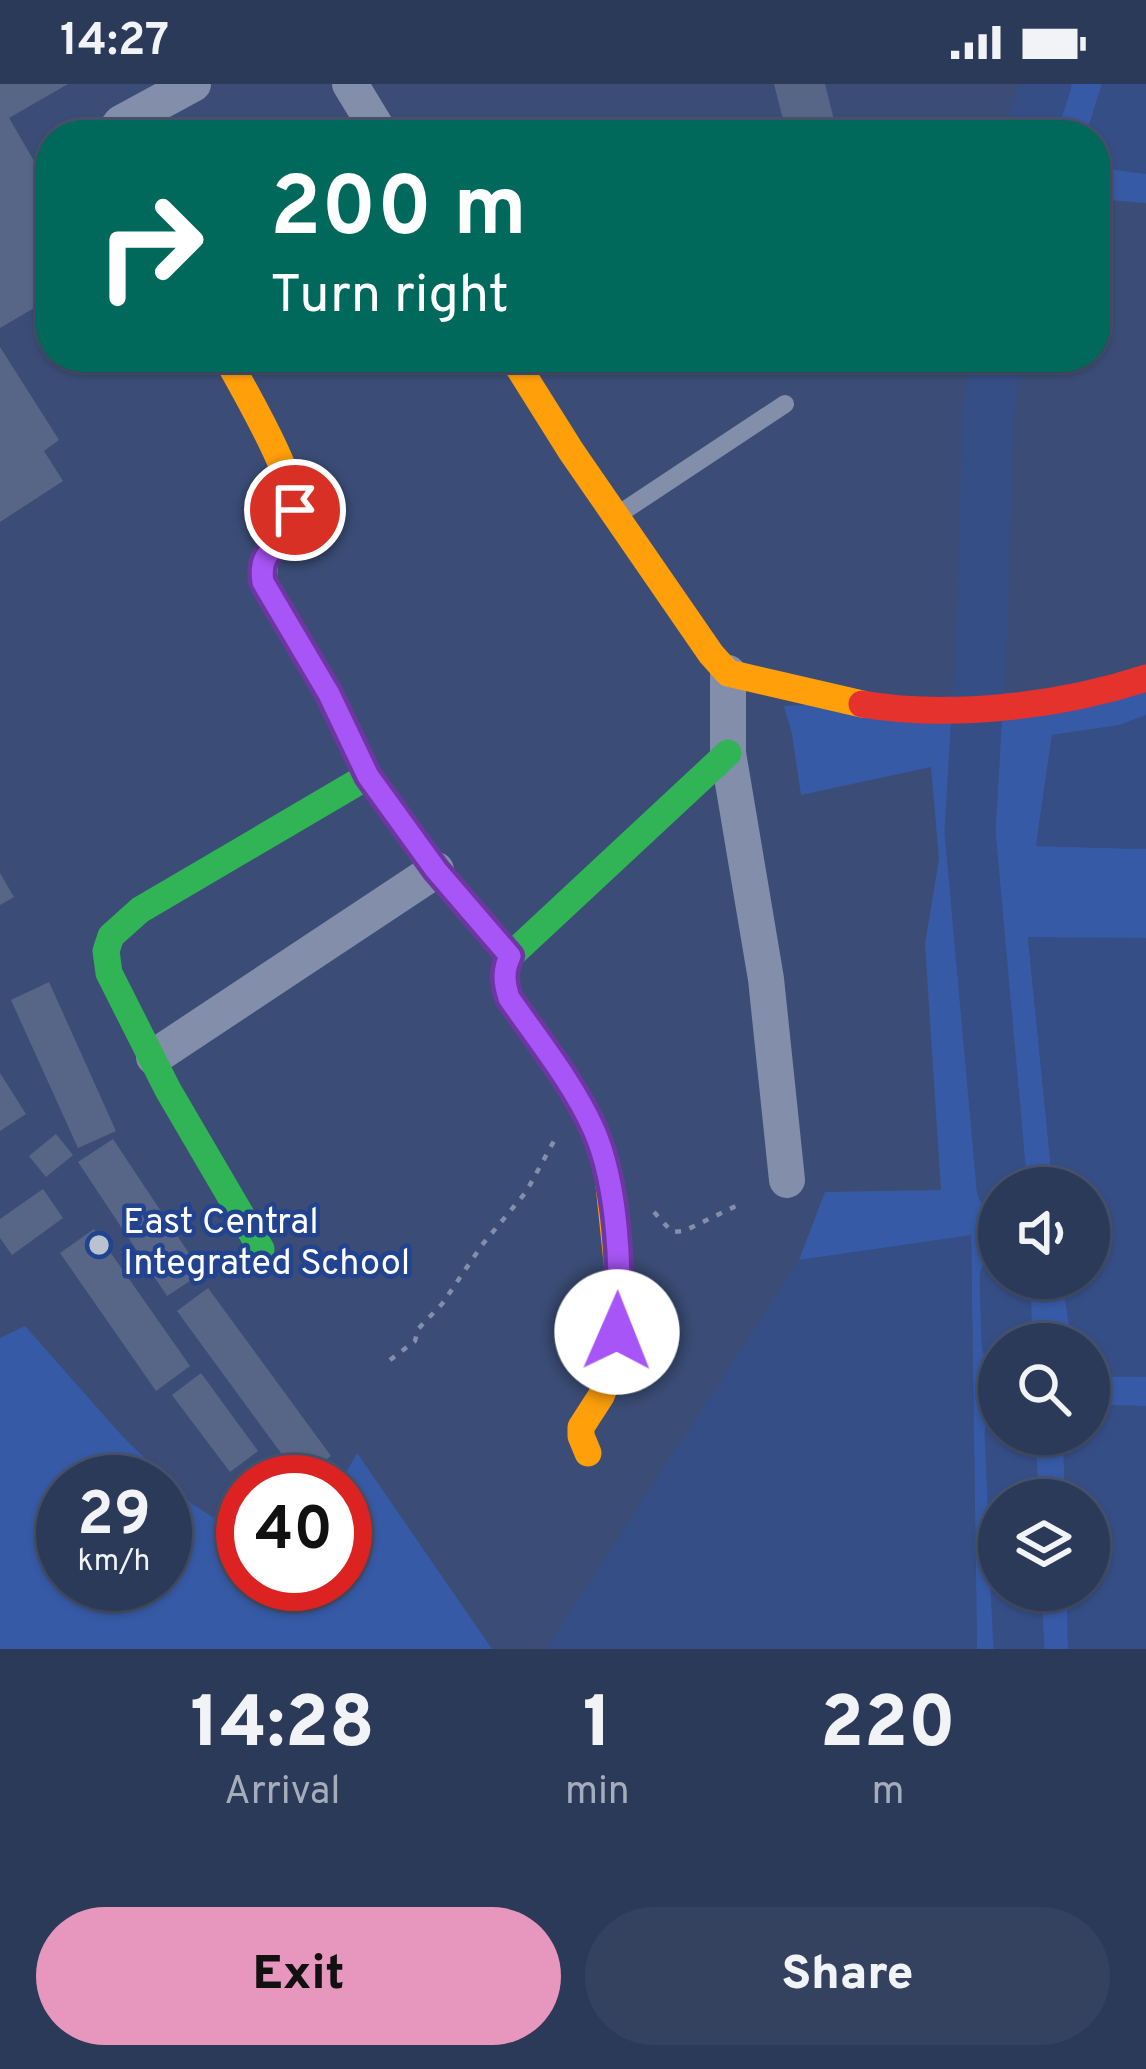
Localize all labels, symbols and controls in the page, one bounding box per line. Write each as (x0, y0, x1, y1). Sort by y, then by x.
text: 14:27 (60, 14, 169, 71)
text: 200 m (270, 159, 527, 265)
icon: right (72, 168, 228, 324)
text: Turn right (270, 263, 509, 332)
pin (244, 459, 346, 561)
icon: arrive (262, 477, 328, 543)
map controls (978, 1167, 1110, 1611)
button: sound (978, 1167, 1110, 1299)
place label: East Central Integrated School (123, 1201, 410, 1288)
marker: East Central Integrated School (86, 1232, 112, 1258)
position arrow (554, 1269, 680, 1395)
button: search (978, 1323, 1110, 1455)
speed limit sign: 40 (216, 1455, 372, 1611)
button: layers (978, 1479, 1110, 1611)
text: 29 (77, 1480, 151, 1556)
text: km/h (78, 1544, 150, 1581)
text: 14:28 (190, 1681, 375, 1773)
text: 1 (583, 1681, 612, 1773)
text: 220 (820, 1681, 956, 1773)
text: Arrival (224, 1769, 341, 1818)
text: min (565, 1769, 630, 1818)
text: m (871, 1769, 904, 1818)
button: Exit (36, 1907, 561, 2045)
button: Share (585, 1907, 1110, 2045)

